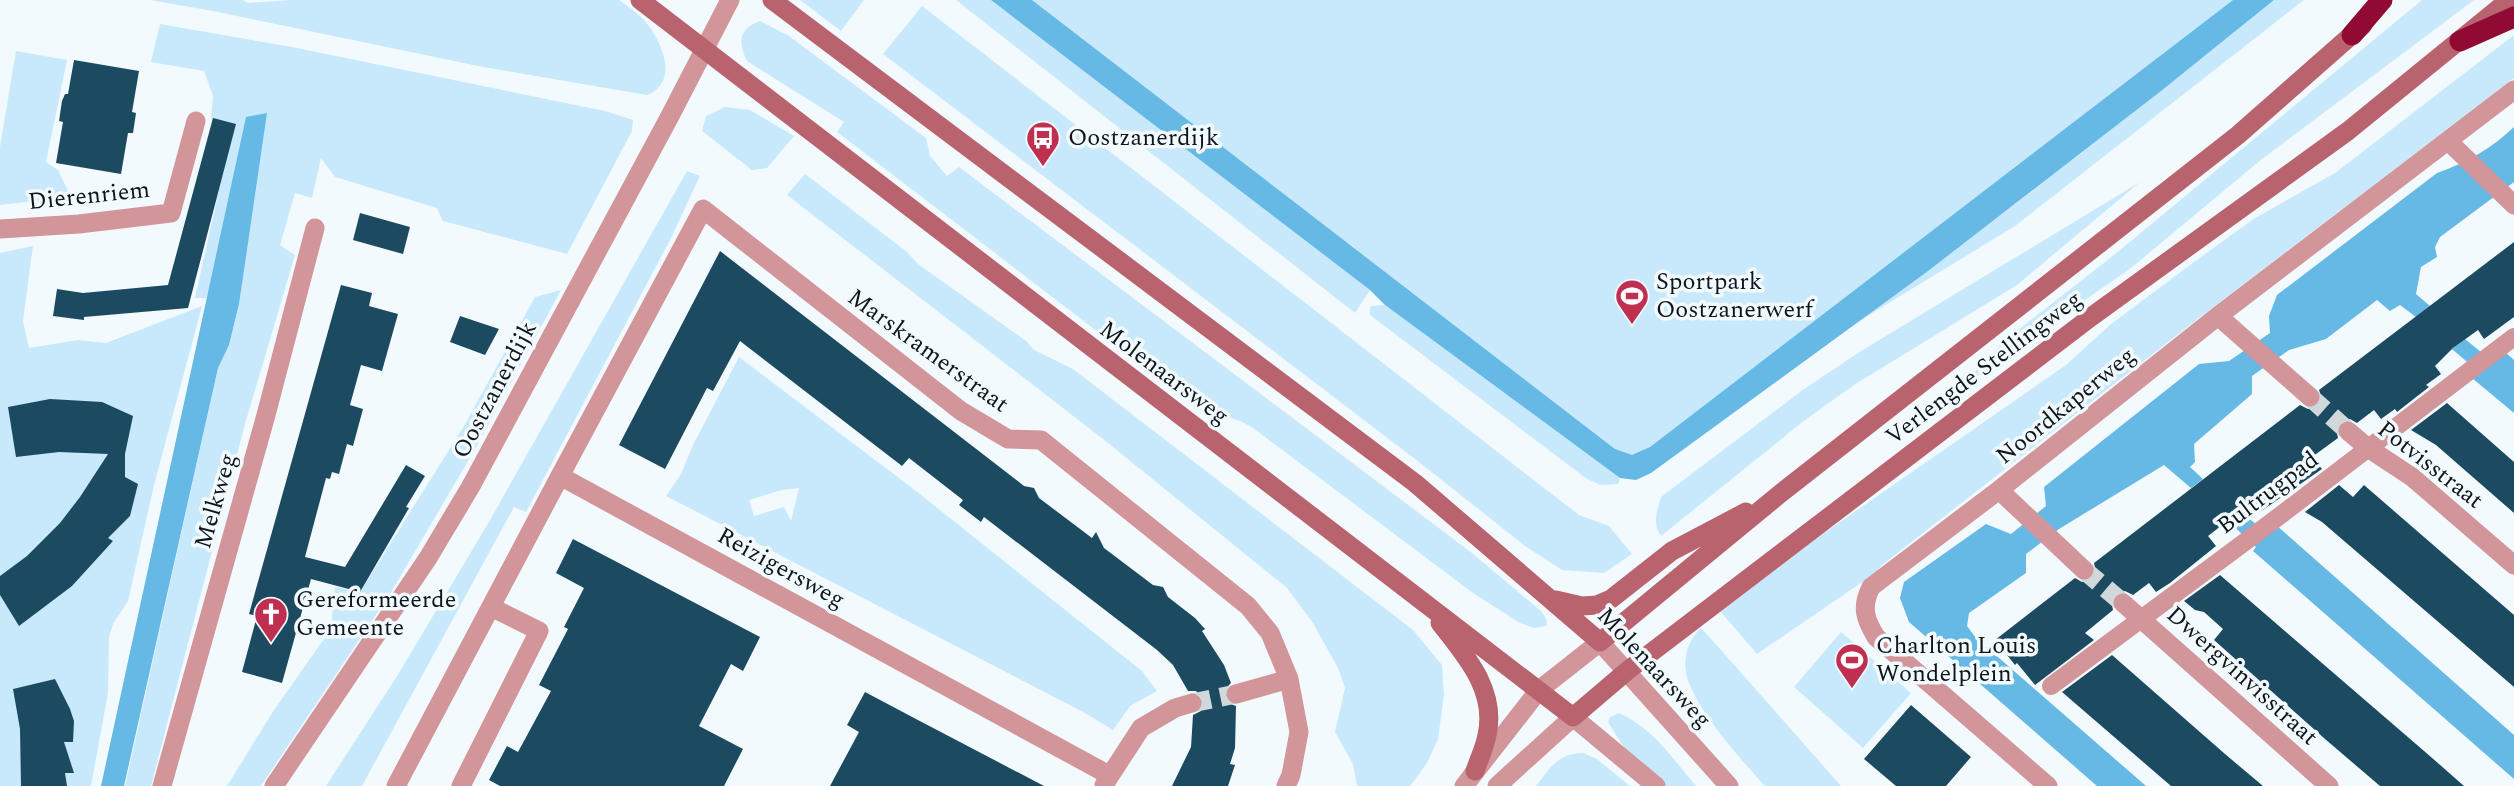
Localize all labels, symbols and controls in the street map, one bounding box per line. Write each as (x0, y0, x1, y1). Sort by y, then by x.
bus stop icon: Oostzanerdijk (1024, 119, 1062, 168)
place label: Oostzanerdijk (1068, 120, 1219, 156)
street label: Dierenriem (26, 172, 152, 220)
place label: Sportpark Oostzanerwerf (1656, 264, 1815, 328)
sports icon: Sportpark Oostzanerwerf (1613, 277, 1651, 326)
street label: Marskramerstraat (840, 280, 1016, 422)
street label: Verlengde Stellingweg (1878, 282, 2090, 454)
street label: Molenaarsweg (1091, 312, 1237, 434)
street label: Oostzanerdijk (444, 315, 546, 465)
street label: Noordkaperweg (1988, 338, 2144, 474)
street label: Potvisstraat (2369, 412, 2491, 518)
street label: Bultrugpad (2209, 443, 2327, 543)
street label: Melkweg (185, 449, 247, 553)
street label: Reizigersweg (711, 518, 851, 618)
place label: Gereformeerde Gemeente (296, 582, 456, 646)
church icon: Gereformeerde Gemeente (252, 595, 290, 644)
street label: Dwergvinvisstraat (2158, 598, 2326, 754)
street label: Molenaarsweg (1588, 599, 1720, 737)
place label: Charlton Louis Wondelplein (1876, 628, 2037, 692)
sports icon: Charlton Louis Wondelplein (1833, 641, 1871, 690)

